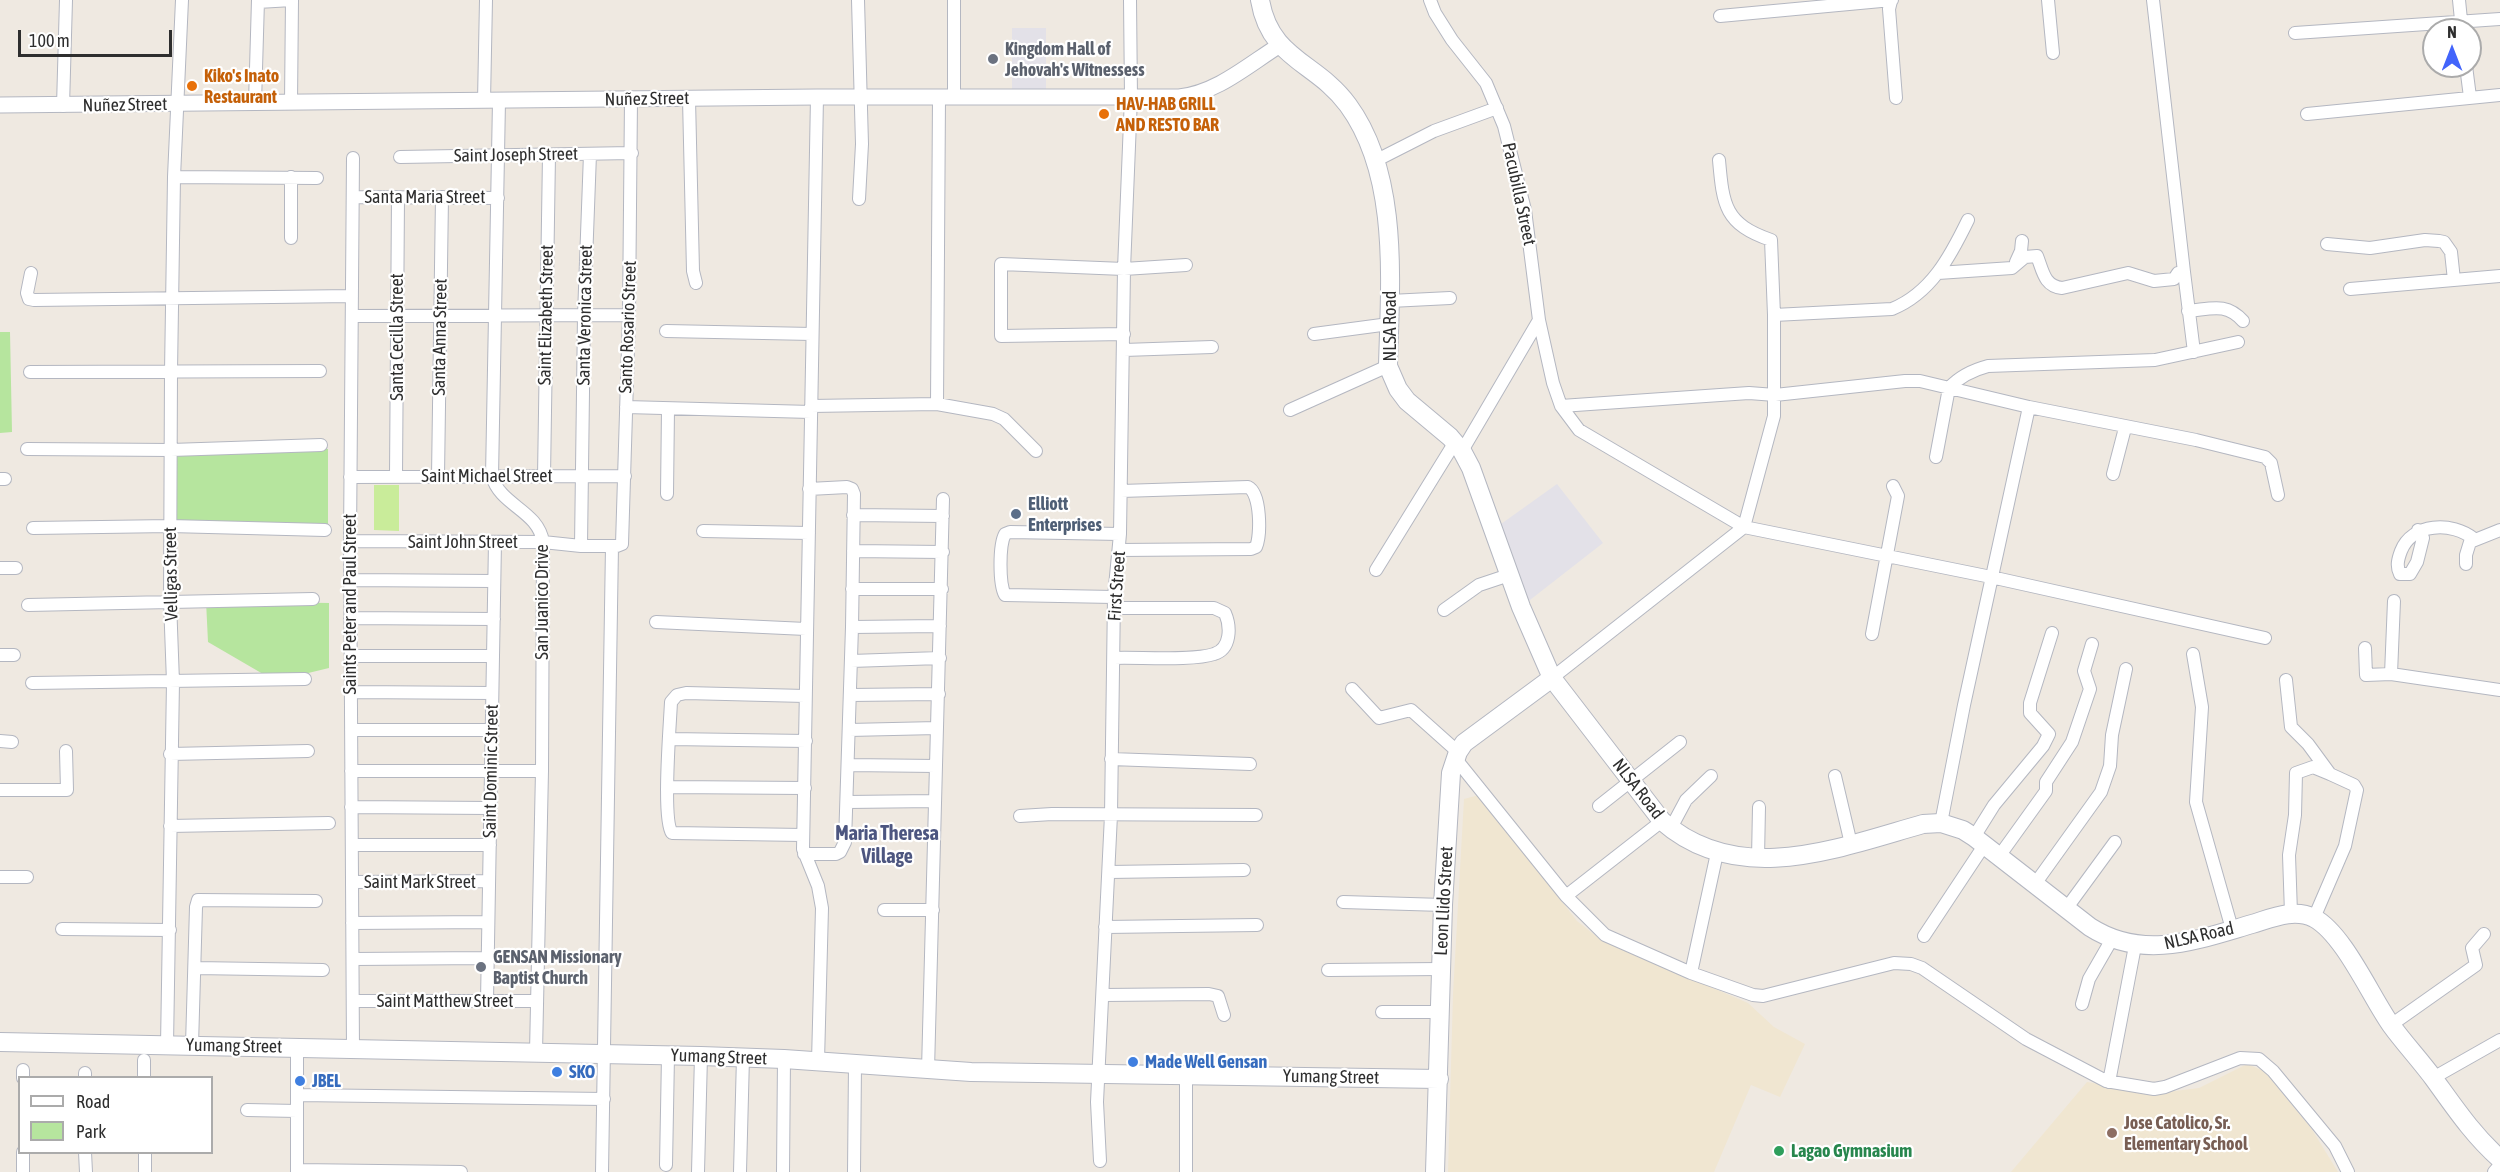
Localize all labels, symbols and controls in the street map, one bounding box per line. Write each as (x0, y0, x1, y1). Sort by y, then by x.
scale bar (21, 18, 176, 56)
north arrow (2422, 18, 2482, 78)
text: N (2447, 23, 2457, 41)
text: 100 m (29, 30, 70, 51)
place label: Kingdom Hall of Jehovah's Witnessess (1005, 38, 1145, 80)
marker: Kingdom Hall of Jehovah's Witnessess (986, 52, 1000, 66)
place label: Kiko's Inato Restaurant (204, 65, 279, 107)
marker: Kiko's Inato Restaurant (185, 79, 199, 93)
street label: Nuñez Street (604, 87, 690, 111)
street label: Nuñez Street (82, 93, 168, 117)
place label: HAV-HAB GRILL AND RESTO BAR (1116, 93, 1219, 136)
marker: HAV-HAB GRILL AND RESTO BAR (1097, 107, 1111, 121)
street label: Pacubilla Street (1498, 141, 1540, 247)
street label: Saint Joseph Street (454, 143, 578, 167)
street label: Santa Maria Street (365, 186, 485, 208)
street label: Santa Veronica Street (573, 244, 597, 386)
street label: Saint Elizabeth Street (534, 245, 558, 385)
street label: Santo Rosario Street (615, 260, 641, 394)
street label: Santa Cecilla Street (386, 273, 408, 401)
street label: Santa Anna Street (428, 278, 452, 396)
street label: NLSA Road (1379, 291, 1401, 361)
street label: Saint Michael Street (421, 465, 553, 487)
place label: Elliott Enterprises (1028, 493, 1102, 536)
marker: Elliott Enterprises (1009, 507, 1023, 521)
street label: Saints Peter and Paul Street (339, 514, 361, 694)
street label: Velligas Street (159, 527, 183, 621)
street label: Saint John Street (408, 531, 518, 553)
street label: San Juanico Drive (531, 544, 553, 660)
street label: First Street (1104, 550, 1130, 622)
street label: Saint Dominic Street (479, 704, 503, 838)
street label: NLSA Road (1608, 754, 1668, 824)
district label: Maria Theresa Village (835, 822, 939, 869)
street label: Leon Llido Street (1430, 846, 1458, 956)
street label: Saint Mark Street (364, 871, 476, 893)
street label: NLSA Road (2162, 918, 2236, 954)
place label: GENSAN Missionary Baptist Church (493, 946, 622, 988)
marker: GENSAN Missionary Baptist Church (474, 960, 488, 974)
street label: Saint Matthew Street (377, 990, 513, 1012)
street label: Yumang Street (186, 1034, 282, 1058)
street label: Yumang Street (670, 1045, 768, 1069)
place label: Made Well Gensan (1145, 1051, 1267, 1073)
marker: Made Well Gensan (1126, 1055, 1140, 1069)
place label: SKO (569, 1061, 595, 1083)
marker: SKO (550, 1065, 564, 1079)
street label: Yumang Street (1283, 1065, 1379, 1089)
place label: JBEL (312, 1070, 341, 1092)
marker: JBEL (293, 1074, 307, 1088)
legend (18, 1076, 213, 1154)
text: Road (76, 1091, 110, 1112)
place label: Jose Catolico, Sr. Elementary School (2124, 1112, 2248, 1154)
text: Park (76, 1121, 106, 1142)
marker: Jose Catolico, Sr. Elementary School (2105, 1126, 2119, 1140)
place label: Lagao Gymnasium (1791, 1140, 1912, 1162)
marker: Lagao Gymnasium (1772, 1144, 1786, 1158)

